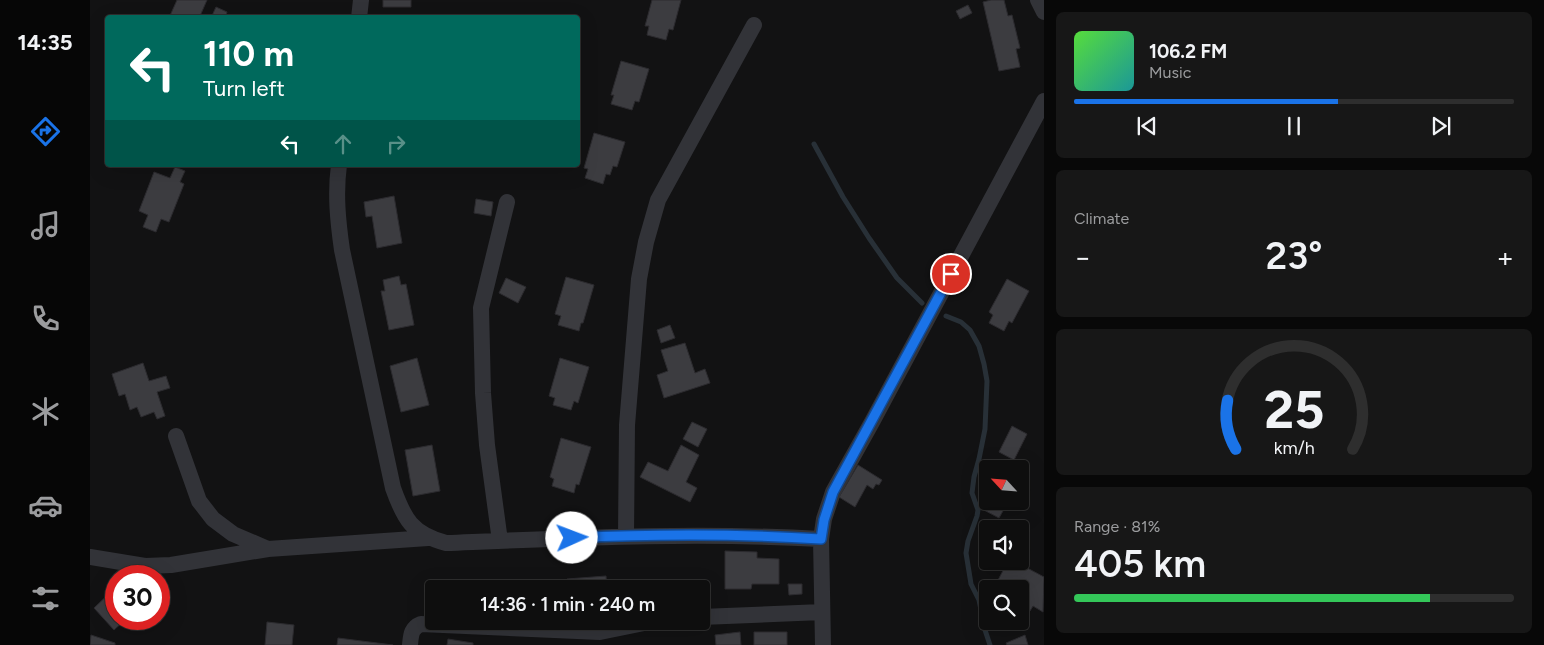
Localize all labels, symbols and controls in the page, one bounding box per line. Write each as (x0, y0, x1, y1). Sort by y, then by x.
text: 14:35 (18, 29, 72, 56)
text: 110 m (203, 33, 294, 75)
icon: left (120, 35, 185, 100)
text: 106.2 FM (1149, 40, 1227, 63)
text: Music (1149, 63, 1191, 82)
text: Turn left (203, 75, 285, 102)
icon: previous (1133, 112, 1161, 140)
icon: pause (1280, 112, 1308, 140)
icon: next (1427, 112, 1455, 140)
icon: directions (28, 114, 63, 149)
icon: left (276, 130, 304, 158)
icon: ahead (329, 130, 357, 158)
icon: right (382, 130, 410, 158)
icon: music (28, 208, 63, 243)
text: Climate (1074, 209, 1129, 228)
text: 23° (1266, 233, 1322, 279)
text: − (1074, 240, 1091, 274)
text: + (1497, 240, 1514, 274)
pin (930, 253, 972, 295)
icon: arrive (937, 260, 965, 288)
icon: phone (28, 301, 63, 336)
text: 25 (1264, 379, 1324, 441)
icon: climate (28, 394, 63, 429)
text: km/h (1274, 437, 1314, 458)
north arrow (979, 460, 1029, 510)
map controls (979, 460, 1029, 630)
icon: car (28, 488, 63, 523)
position arrow (545, 511, 597, 563)
text: Range · 81% (1074, 517, 1160, 536)
button: sound (979, 520, 1029, 570)
text: 405 km (1074, 541, 1206, 587)
speed limit sign: 30 (105, 565, 170, 630)
button: search (979, 580, 1029, 630)
icon: filters (28, 581, 63, 616)
text: 14:36 · 1 min · 240 m (480, 593, 655, 616)

